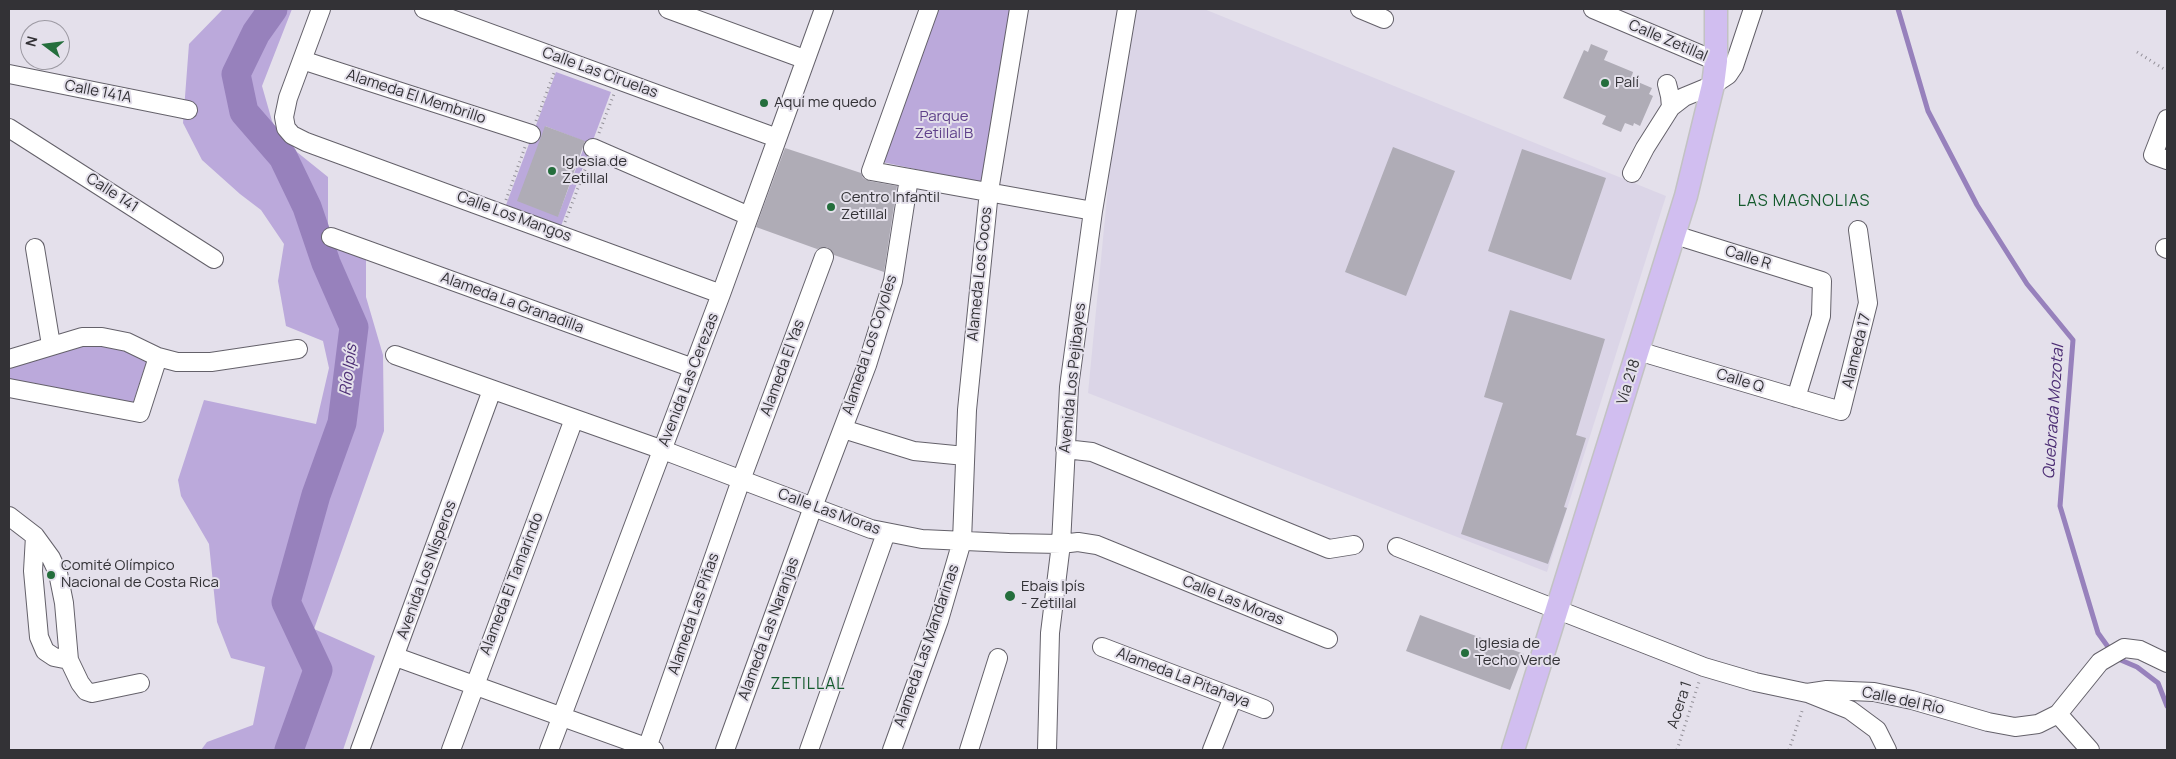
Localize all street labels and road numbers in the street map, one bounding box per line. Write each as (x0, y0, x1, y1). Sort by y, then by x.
street label: Calle Zetillal (1626, 16, 1710, 66)
street label: Calle Las Ciruelas (540, 44, 660, 102)
street label: Alameda El Membrillo (344, 66, 488, 128)
street label: Calle 141A (63, 77, 133, 107)
street label: Calle 141 (83, 170, 141, 216)
street label: Calle Los Mangos (454, 188, 574, 246)
street label: Alameda Los Cocos (964, 206, 996, 342)
street label: Calle R (1723, 242, 1773, 274)
street label: Alameda La Granadilla (438, 269, 586, 337)
street label: Alameda Los Coyoles (839, 273, 901, 417)
street label: Avenida Los Pejibayes (1056, 302, 1090, 454)
street label: Avenida Las Cerezas (655, 311, 723, 449)
street label: Alameda 17 (1839, 312, 1875, 390)
street label: Alameda El Yas (757, 317, 809, 419)
street label: Vía 218 (1614, 357, 1644, 407)
street label: Calle Q (1714, 365, 1766, 397)
street label: Calle Las Moras (775, 485, 883, 539)
street label: Avenida Los Nísperos (394, 498, 460, 642)
street label: Alameda El Tamarindo (477, 510, 547, 658)
street label: Alameda Las Piñas (665, 551, 723, 677)
street label: Alameda Las Naranjas (735, 555, 803, 703)
street label: Alameda Las Mandarinas (891, 562, 963, 730)
street label: Calle Las Moras (1180, 573, 1286, 629)
street label: Alameda La Pitahaya (1114, 644, 1252, 712)
street label: Acera 1 (1664, 679, 1696, 731)
street label: Calle del Río (1860, 683, 1946, 719)

